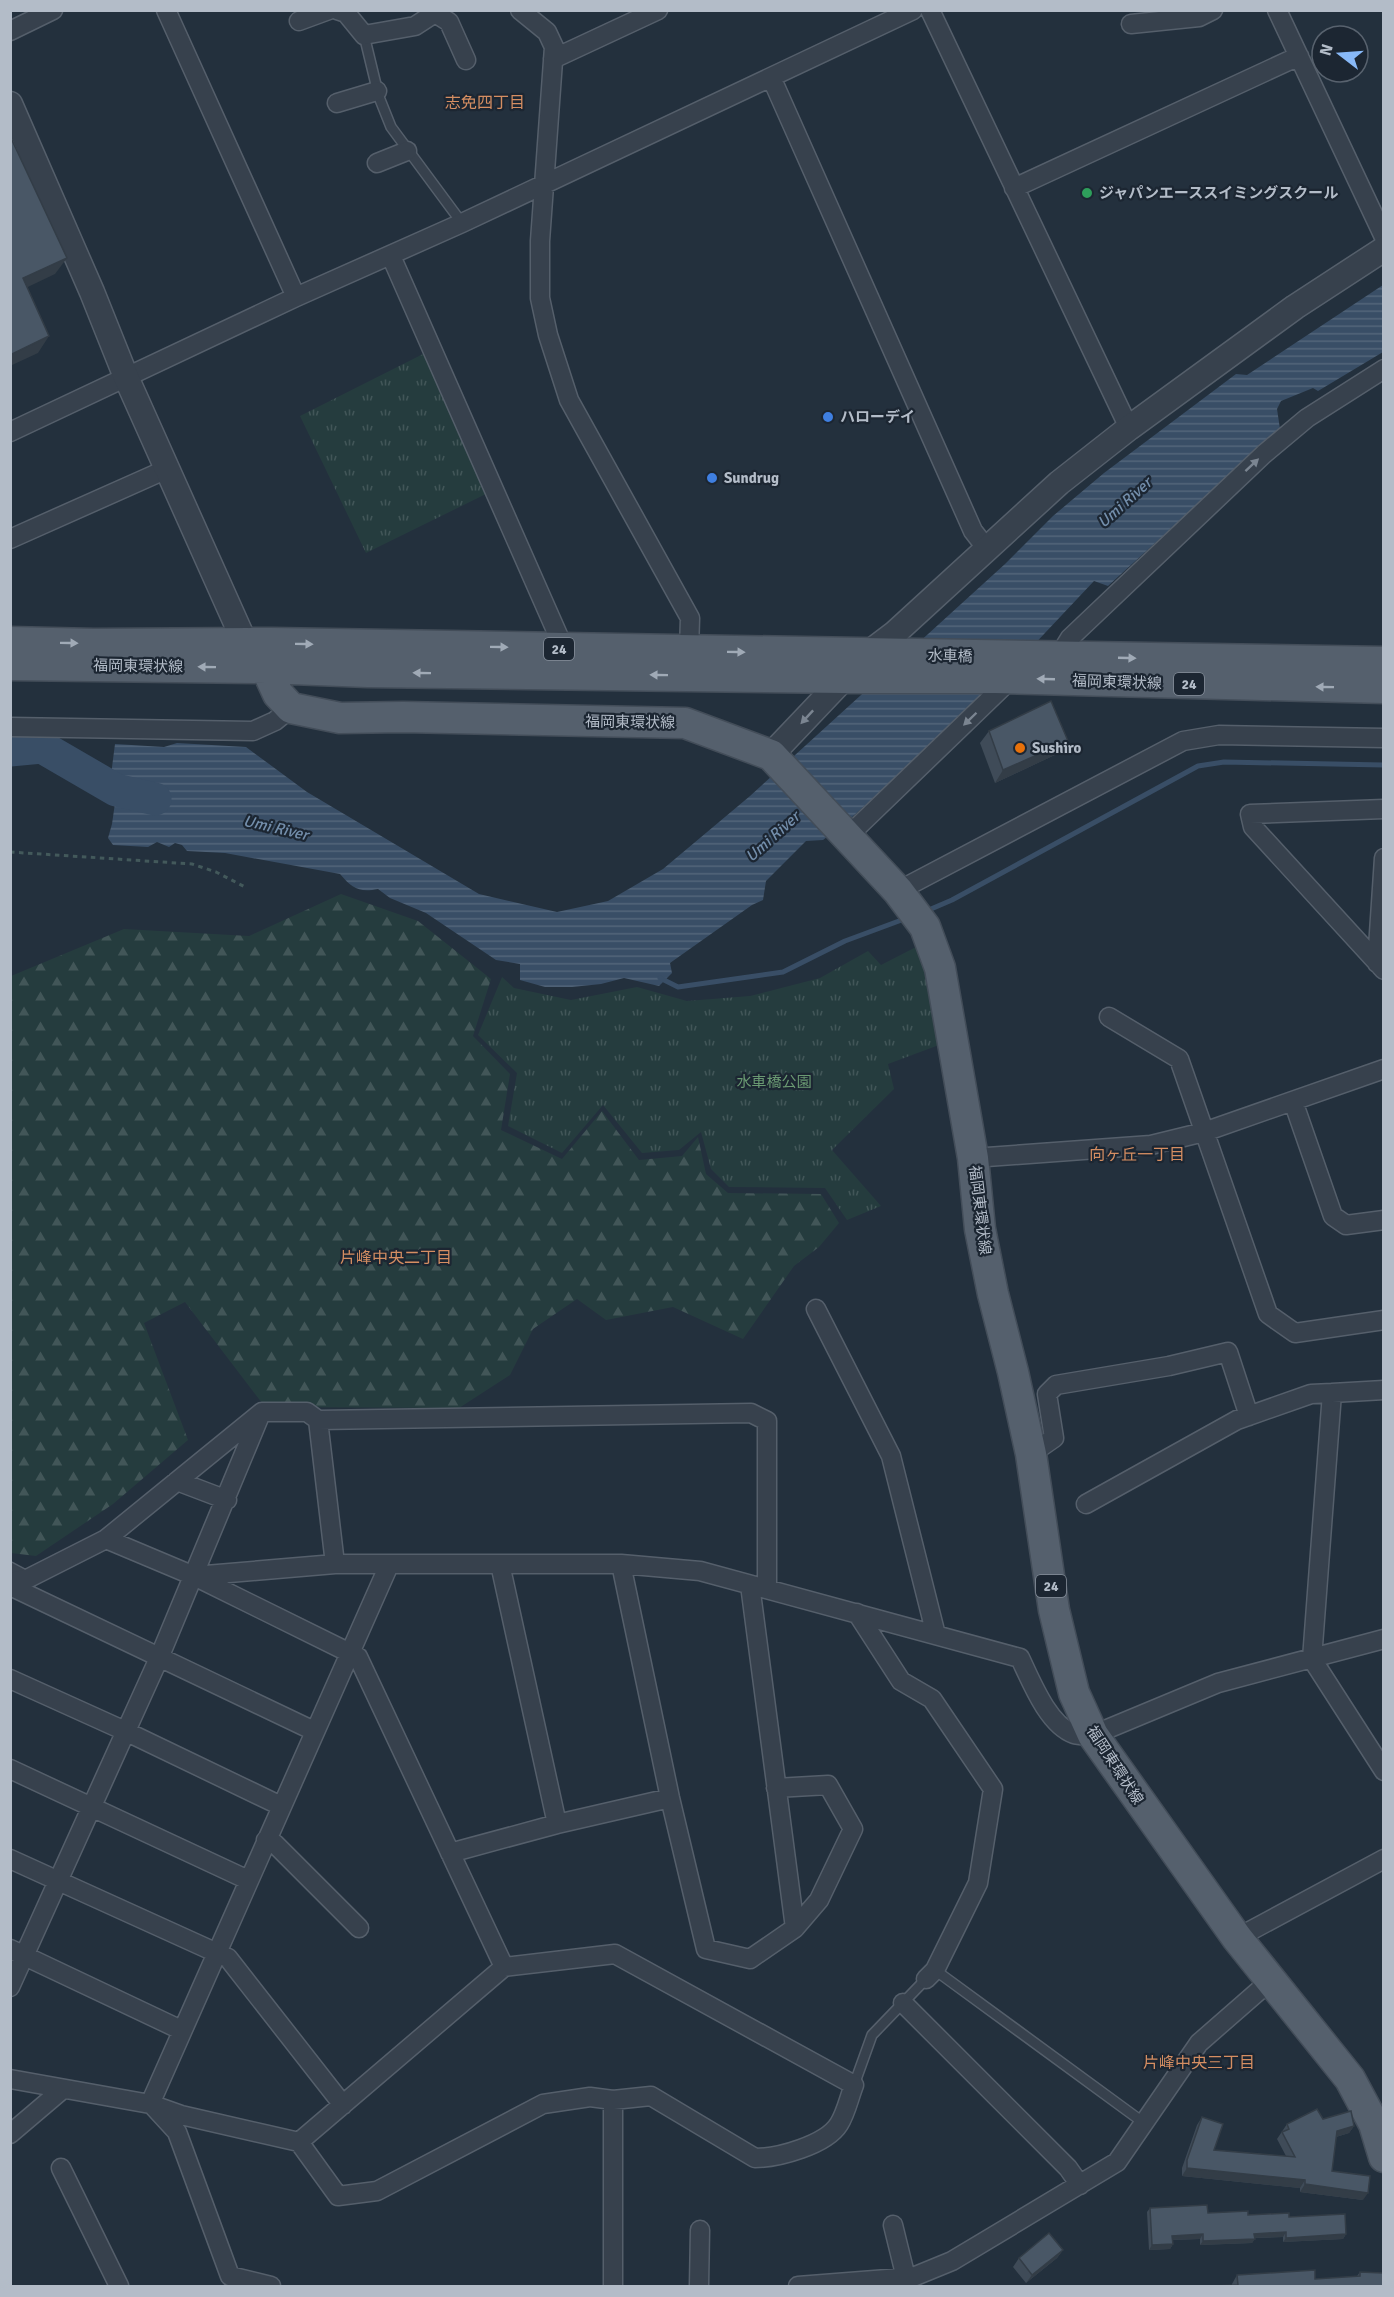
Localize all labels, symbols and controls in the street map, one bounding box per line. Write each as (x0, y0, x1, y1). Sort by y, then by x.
north arrow (1310, 24, 1370, 84)
text: N (1315, 42, 1338, 58)
district label: 志免四丁目 (445, 93, 525, 113)
place label: ジャパンエーススイミングスクール (1099, 184, 1338, 202)
marker: ジャパンエーススイミングスクール (1080, 186, 1094, 200)
place label: ハローデイ (840, 408, 915, 426)
marker: ハローデイ (821, 410, 835, 424)
one-way arrow (1245, 458, 1260, 472)
place label: Sundrug (724, 469, 779, 487)
marker: Sundrug (705, 471, 719, 485)
water label: Umi River (1093, 472, 1157, 532)
road number: 24 (544, 638, 574, 660)
one-way arrow (59, 639, 78, 648)
one-way arrow (294, 639, 313, 648)
one-way arrow (489, 643, 508, 652)
one-way arrow (726, 647, 745, 657)
street label: 水車橋 (927, 647, 973, 665)
one-way arrow (1117, 653, 1136, 663)
street label: 福岡東環状線 (93, 656, 183, 676)
one-way arrow (198, 662, 217, 672)
one-way arrow (413, 668, 432, 677)
one-way arrow (650, 670, 669, 680)
street label: 福岡東環状線 (1072, 671, 1162, 693)
road number: 24 (1174, 673, 1204, 695)
one-way arrow (1037, 675, 1056, 684)
one-way arrow (1316, 682, 1335, 692)
one-way arrow (800, 709, 814, 724)
one-way arrow (963, 711, 977, 725)
street label: 福岡東環状線 (585, 712, 675, 732)
place label: Sushiro (1032, 739, 1082, 757)
marker: Sushiro (1013, 741, 1027, 755)
water label: Umi River (741, 806, 805, 866)
water label: Umi River (241, 811, 312, 846)
park label: 水車橋公園 (736, 1073, 812, 1091)
district label: 向ヶ丘一丁目 (1089, 1145, 1185, 1165)
street label: 福岡東環状線 (966, 1164, 994, 1256)
district label: 片峰中央二丁目 (340, 1248, 452, 1268)
road number: 24 (1036, 1575, 1066, 1597)
street label: 福岡東環状線 (1083, 1722, 1147, 1808)
district label: 片峰中央三丁目 (1143, 2053, 1255, 2073)

